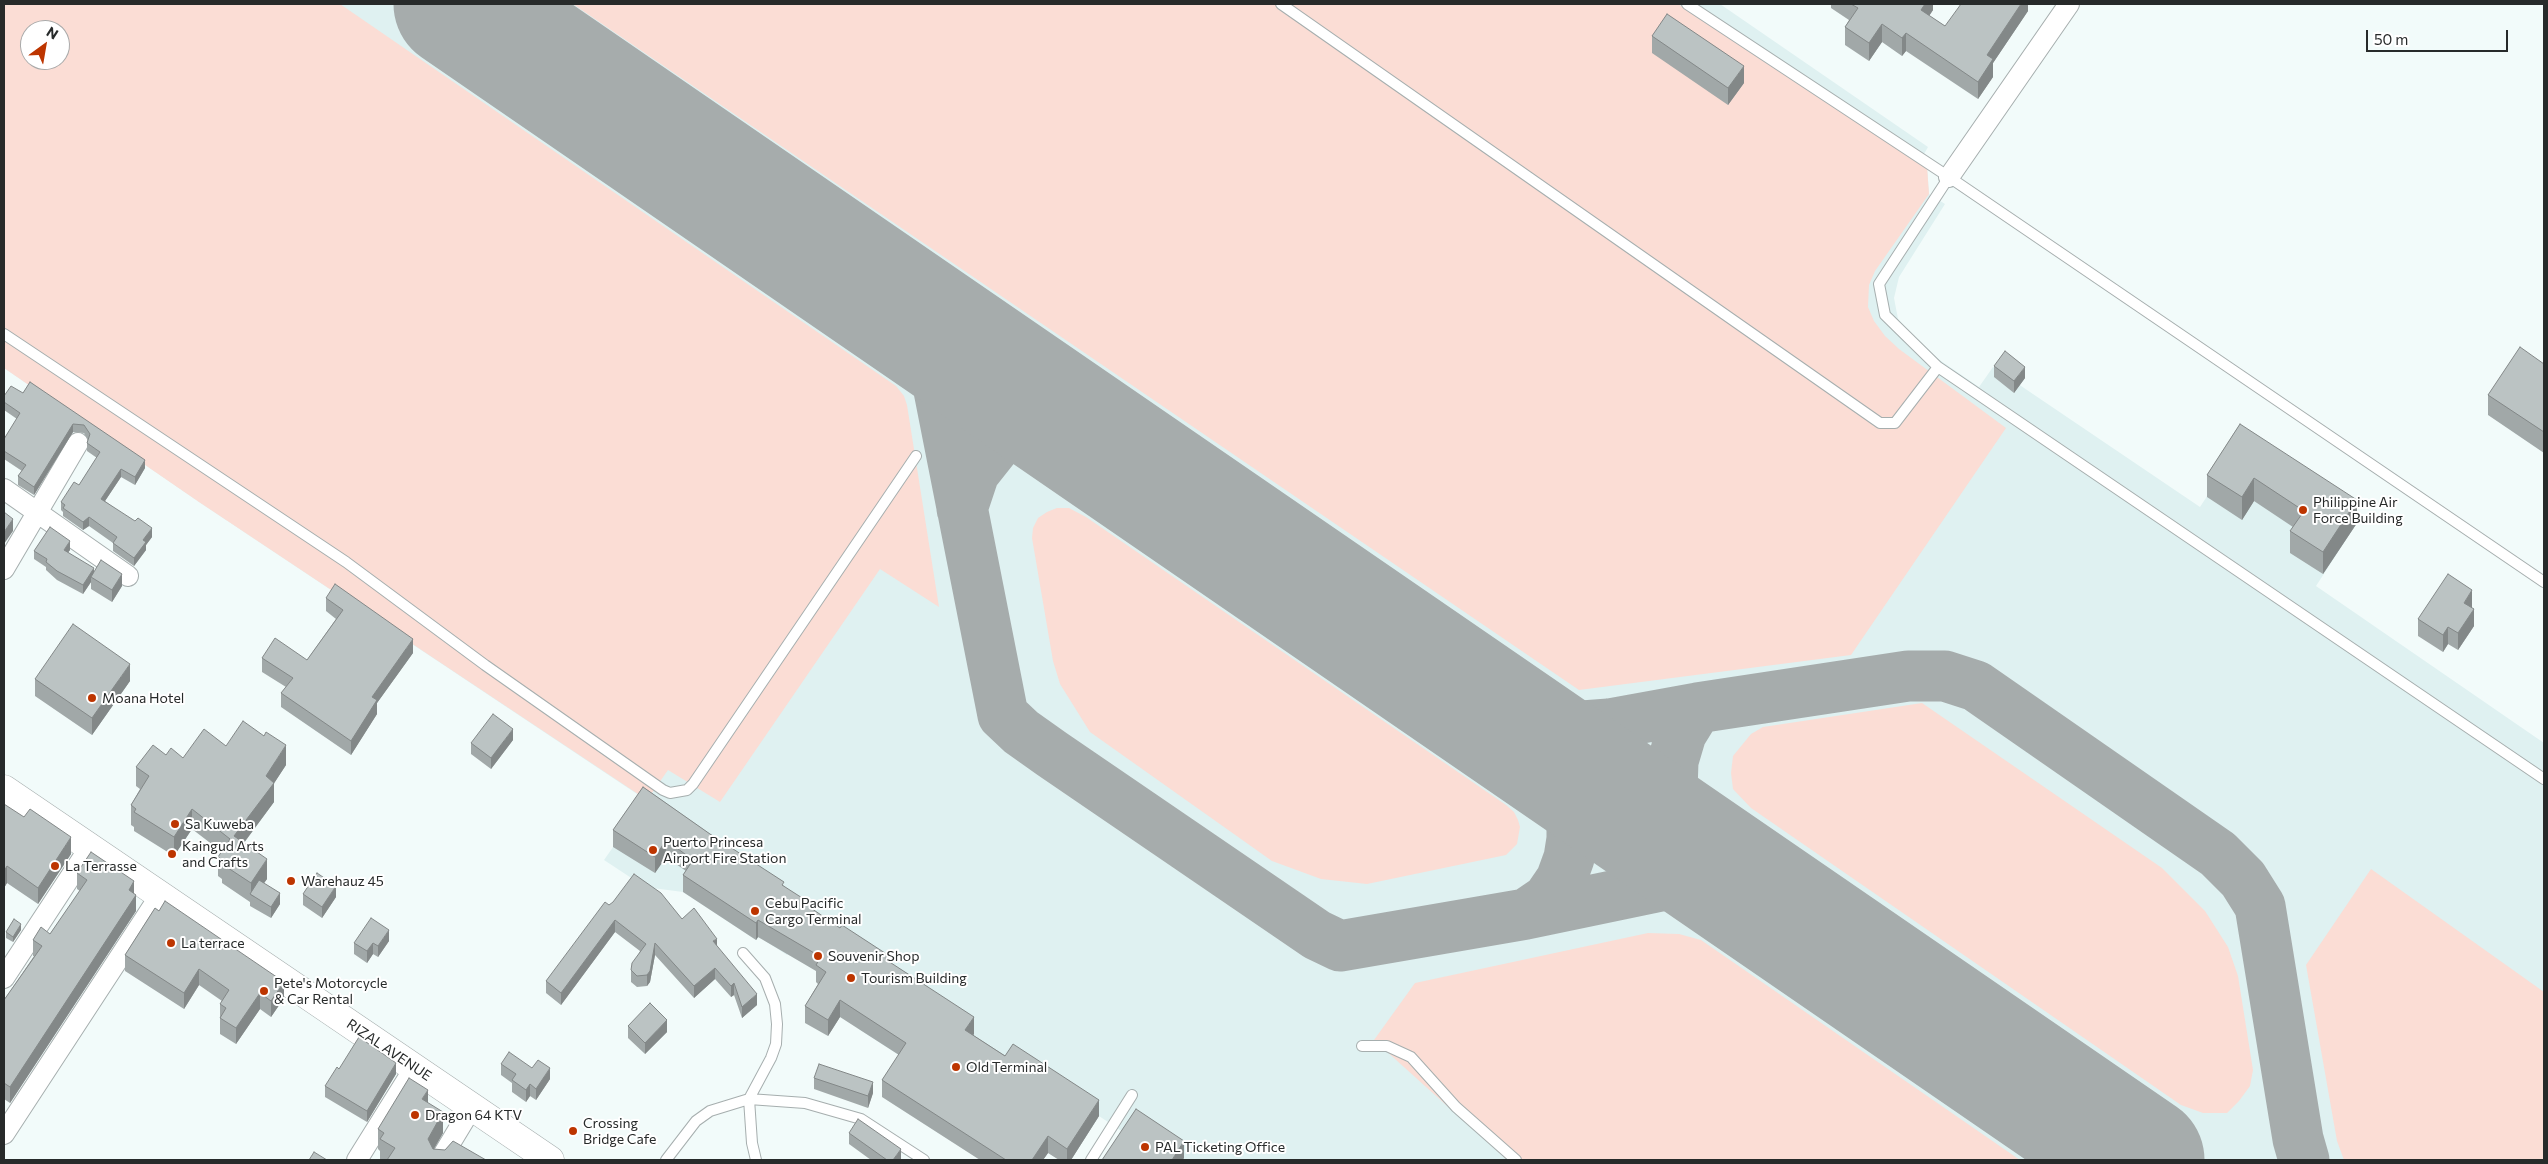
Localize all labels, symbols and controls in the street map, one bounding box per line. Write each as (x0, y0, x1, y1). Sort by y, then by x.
north arrow (20, 20, 70, 70)
scale bar (2368, 20, 2510, 52)
text: N (44, 23, 62, 43)
text: 50 m (2374, 30, 2408, 48)
place label: Philippine Air Force Building (2313, 494, 2403, 526)
marker: Philippine Air Force Building (2297, 504, 2309, 516)
place label: Moana Hotel (102, 690, 184, 706)
marker: Moana Hotel (86, 692, 98, 704)
place label: Sa Kuweba (185, 816, 254, 832)
marker: Sa Kuweba (169, 818, 181, 830)
place label: Puerto Princesa Airport Fire Station (663, 834, 786, 866)
place label: Kaingud Arts and Crafts (182, 838, 264, 870)
marker: Puerto Princesa Airport Fire Station (647, 844, 659, 856)
marker: Kaingud Arts and Crafts (166, 848, 178, 860)
place label: La Terrasse (65, 858, 137, 874)
marker: La Terrasse (49, 860, 61, 872)
place label: Warehauz 45 (301, 873, 384, 889)
marker: Warehauz 45 (285, 875, 297, 887)
place label: Cebu Pacific Cargo Terminal (765, 895, 862, 928)
marker: Cebu Pacific Cargo Terminal (749, 905, 761, 917)
place label: La terrace (181, 935, 245, 951)
marker: La terrace (165, 937, 177, 949)
place label: Souvenir Shop (828, 948, 919, 964)
marker: Souvenir Shop (812, 950, 824, 962)
place label: Tourism Building (861, 970, 967, 986)
marker: Tourism Building (845, 972, 857, 984)
place label: Pete's Motorcycle & Car Rental (274, 975, 387, 1008)
marker: Pete's Motorcycle & Car Rental (258, 985, 270, 997)
street label: RIZAL AVENUE (343, 1015, 435, 1085)
place label: Old Terminal (966, 1059, 1047, 1075)
marker: Old Terminal (950, 1061, 962, 1073)
place label: Dragon 64 KTV (425, 1107, 522, 1123)
marker: Dragon 64 KTV (409, 1109, 421, 1121)
place label: Crossing Bridge Cafe (583, 1115, 656, 1148)
marker: Crossing Bridge Cafe (567, 1125, 579, 1137)
place label: PAL Ticketing Office (1155, 1139, 1285, 1155)
marker: PAL Ticketing Office (1139, 1141, 1151, 1153)

